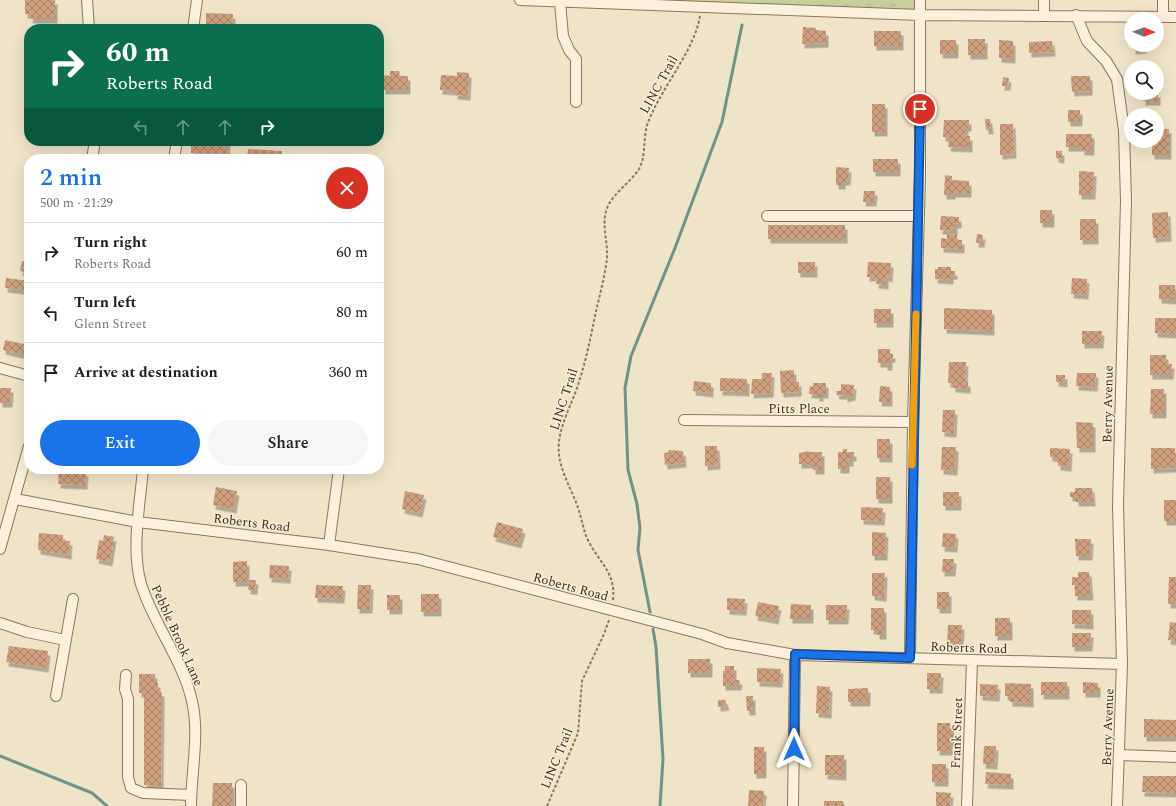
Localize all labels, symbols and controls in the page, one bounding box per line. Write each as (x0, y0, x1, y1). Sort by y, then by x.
north arrow (1124, 12, 1164, 52)
map controls (1124, 12, 1164, 148)
text: 60 m (106, 31, 170, 74)
icon: right (40, 40, 92, 92)
street label: LINC Trail (635, 51, 683, 117)
button: search (1124, 60, 1164, 100)
text: Roberts Road (106, 70, 213, 97)
pin (903, 92, 937, 126)
icon: arrive (909, 98, 931, 120)
button: layers (1124, 108, 1164, 148)
icon: left (130, 116, 152, 138)
icon: ahead (172, 116, 194, 138)
icon: ahead (214, 116, 236, 138)
icon: right (256, 116, 278, 138)
text: 2 min (40, 160, 102, 196)
button: close (326, 167, 368, 209)
text: 500 m · 21:29 (40, 193, 113, 213)
text: Turn right (74, 231, 147, 254)
text: 60 m (336, 241, 368, 264)
icon: right (40, 242, 62, 264)
text: Roberts Road (74, 254, 151, 274)
text: Turn left (74, 291, 136, 314)
text: 80 m (336, 301, 368, 324)
icon: left (40, 302, 62, 324)
text: Glenn Street (74, 314, 147, 334)
text: Arrive at destination (74, 361, 218, 384)
text: 360 m (329, 361, 368, 384)
icon: arrive (40, 362, 62, 384)
street label: Berry Avenue (1097, 365, 1119, 443)
street label: LINC Trail (545, 366, 583, 433)
street label: Pitts Place (768, 399, 830, 419)
button: Exit (40, 420, 200, 466)
button: Share (208, 420, 368, 466)
street label: Roberts Road (212, 508, 291, 538)
street label: Roberts Road (531, 567, 611, 607)
street label: Pebble Brook Lane (146, 582, 208, 689)
street label: Roberts Road (930, 637, 1008, 659)
street label: Berry Avenue (1097, 688, 1119, 766)
street label: Frank Street (946, 697, 968, 769)
street label: LINC Trail (536, 725, 578, 792)
position arrow (773, 728, 815, 770)

